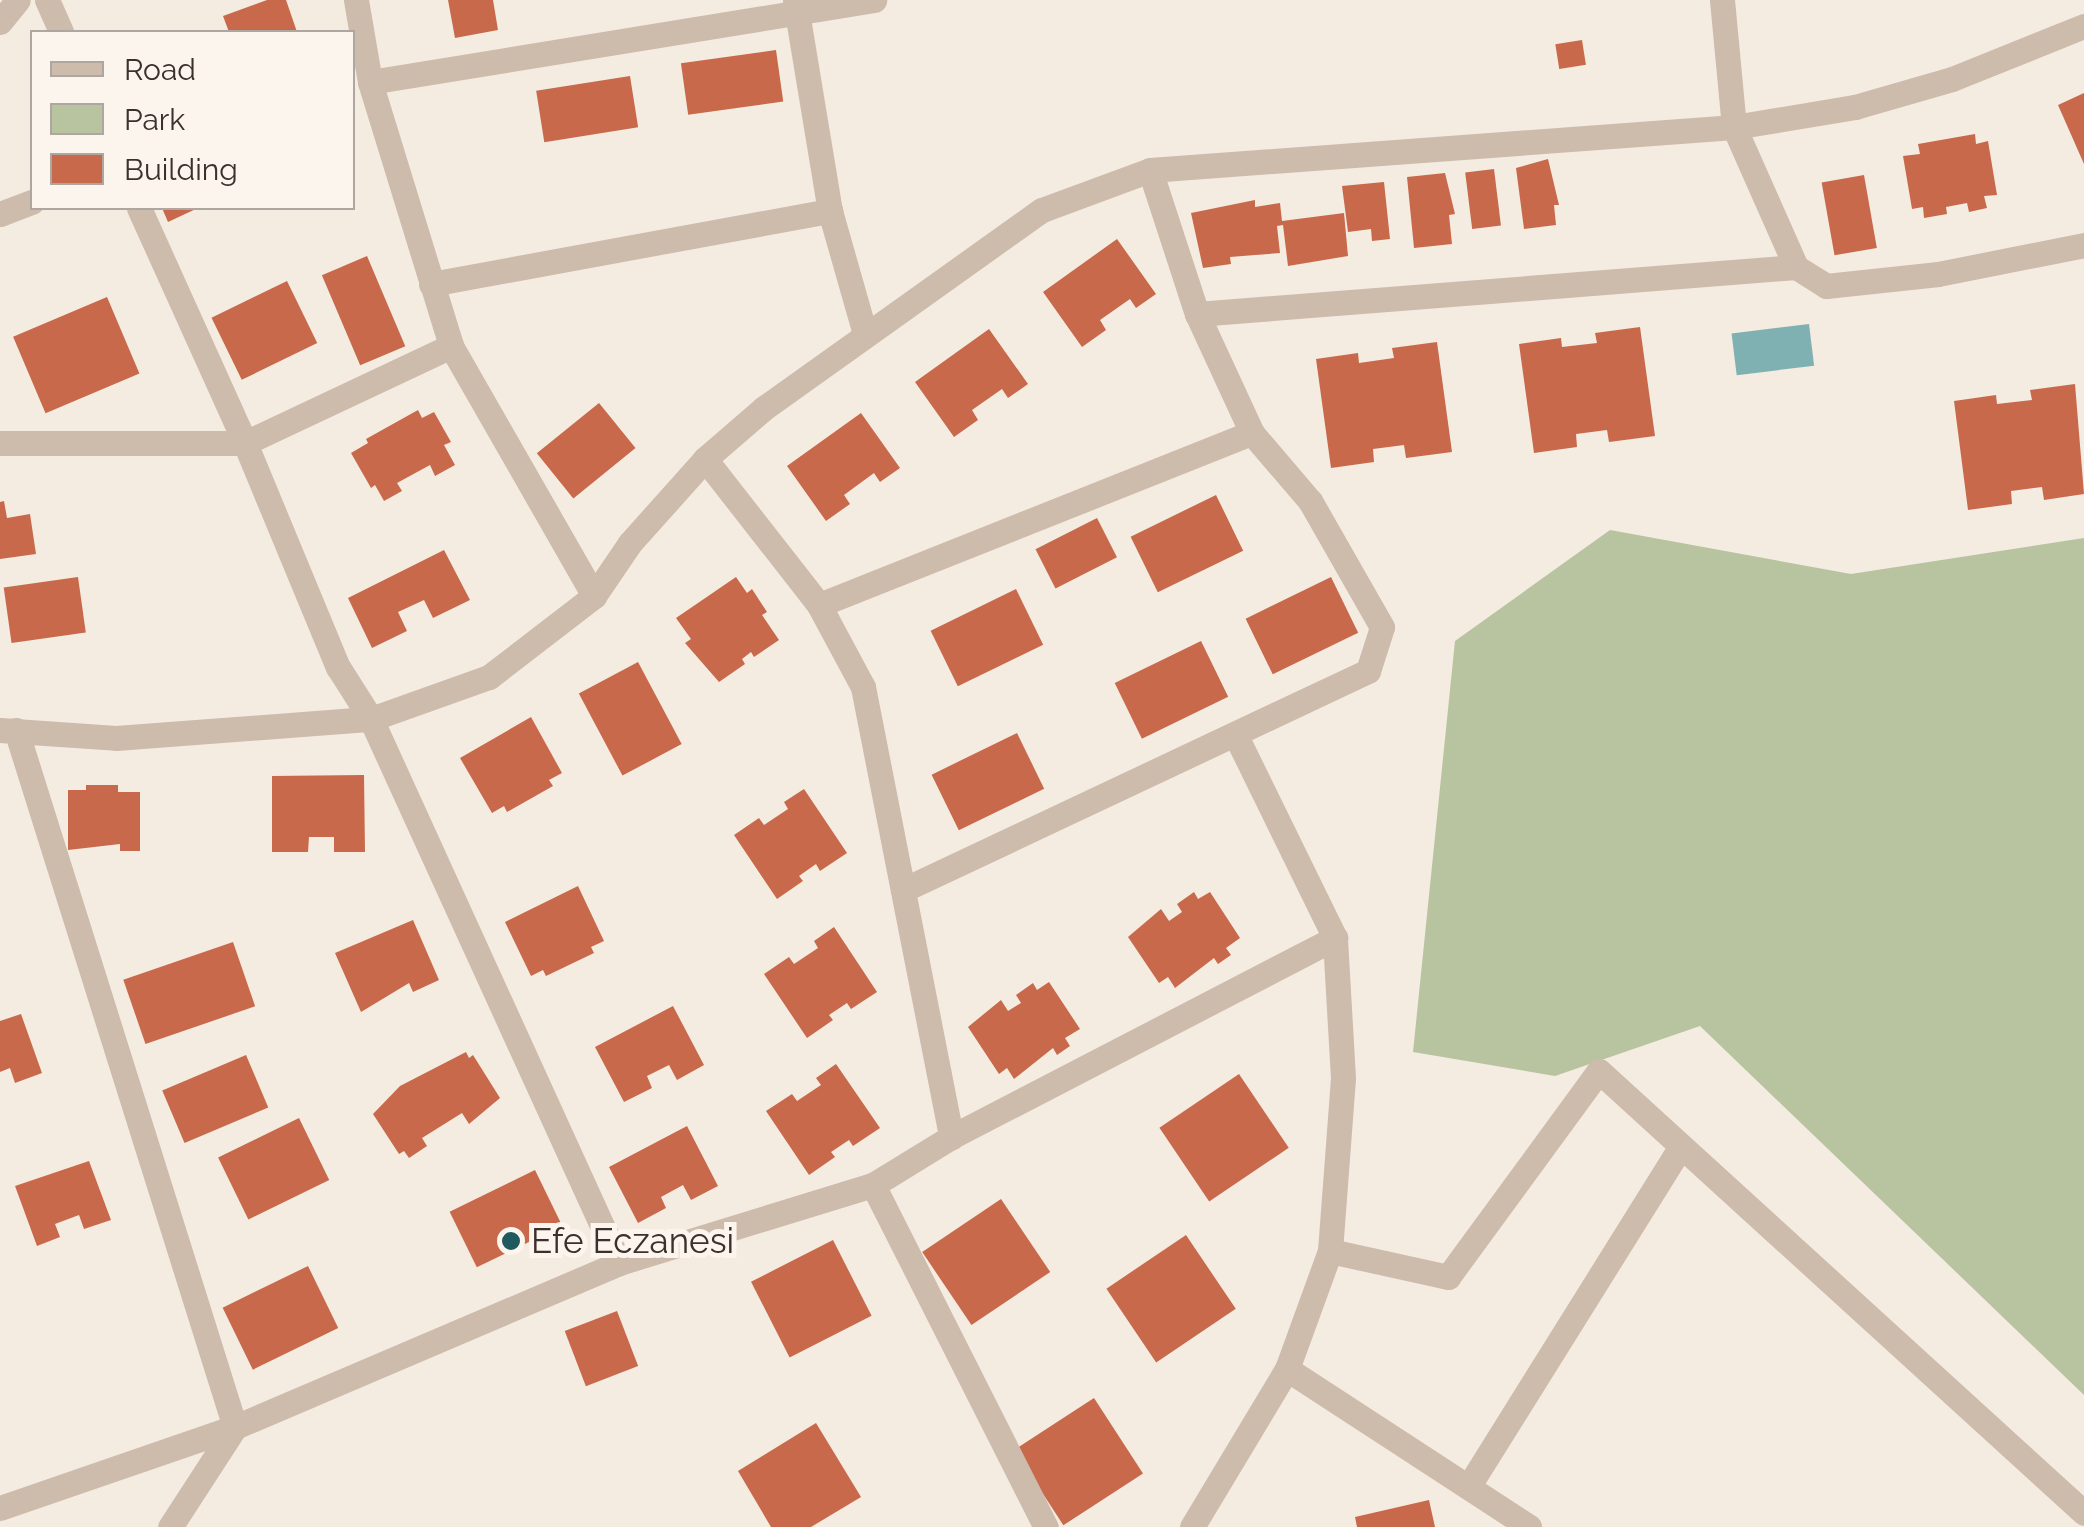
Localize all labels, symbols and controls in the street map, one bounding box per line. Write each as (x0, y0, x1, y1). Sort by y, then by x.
legend (30, 30, 355, 210)
text: Road (124, 52, 196, 87)
text: Park (124, 102, 185, 137)
text: Building (124, 152, 238, 187)
place label: Efe Eczanesi (531, 1220, 734, 1262)
marker: Efe Eczanesi (500, 1230, 522, 1252)

